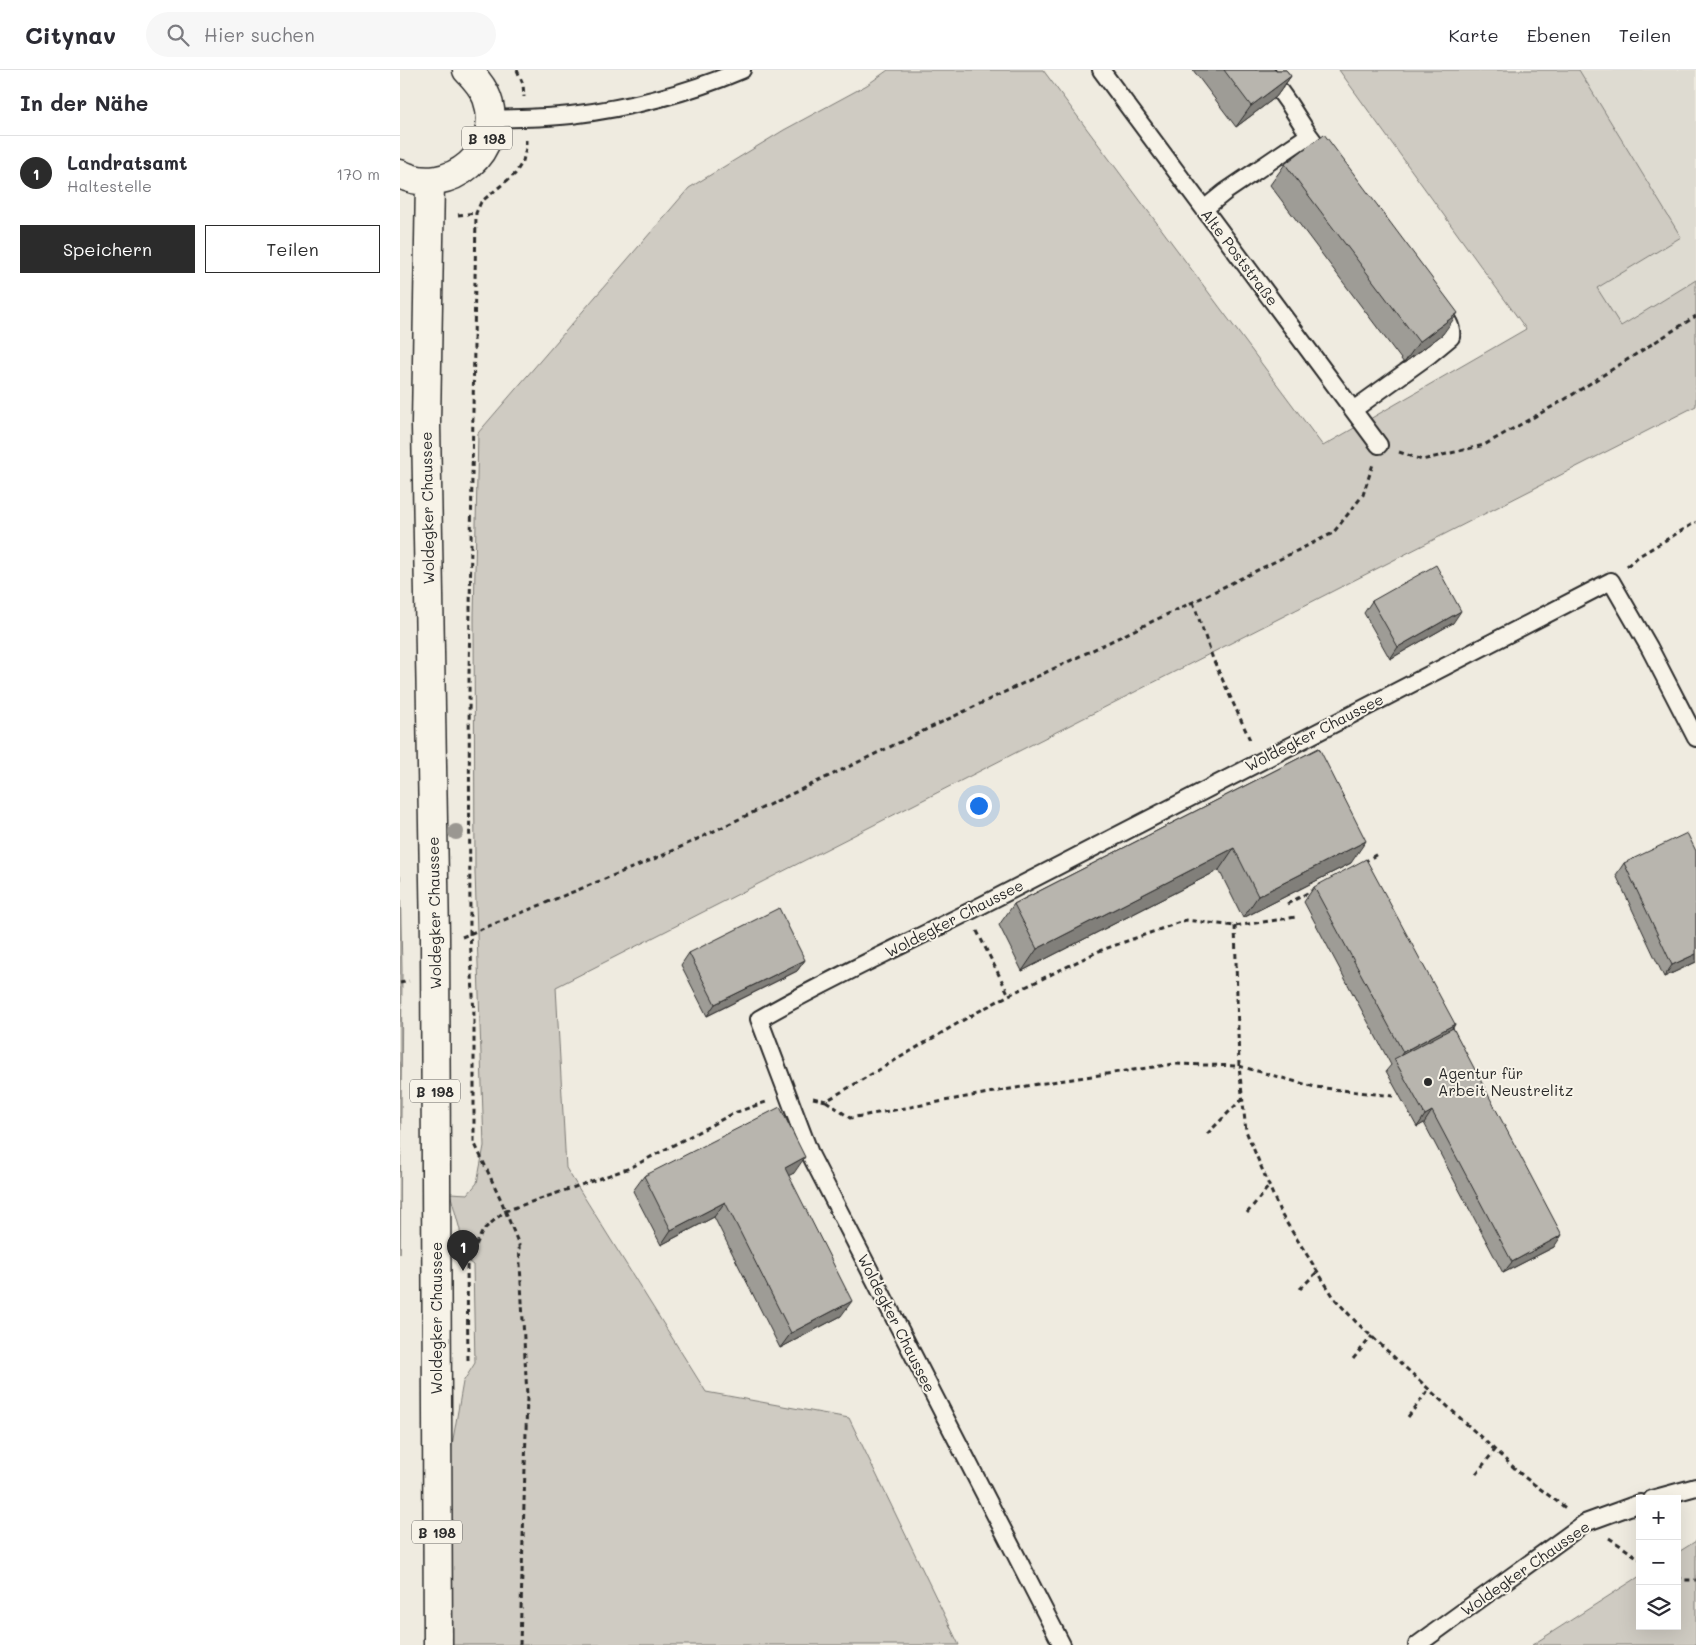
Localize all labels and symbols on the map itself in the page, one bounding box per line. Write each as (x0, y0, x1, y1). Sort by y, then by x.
road number: B 198 (462, 126, 512, 150)
street label: Alte Poststraße (1197, 205, 1283, 309)
street label: Woldegker Chaussee (416, 431, 438, 585)
street label: Woldegker Chaussee (1241, 688, 1387, 776)
your location (966, 793, 992, 819)
street label: Woldegker Chaussee (423, 836, 445, 990)
street label: Woldegker Chaussee (881, 874, 1027, 962)
place label: Agentur für Arbeit Neustrelitz (1438, 1063, 1573, 1100)
marker: Agentur für Arbeit Neustrelitz (1422, 1076, 1434, 1088)
road number: B 198 (410, 1079, 460, 1102)
pin: 1 (447, 1230, 479, 1271)
street label: Woldegker Chaussee (426, 1242, 446, 1394)
street label: Woldegker Chaussee (853, 1250, 941, 1396)
street label: Woldegker Chaussee (1457, 1516, 1593, 1620)
road number: B 198 (412, 1520, 462, 1544)

